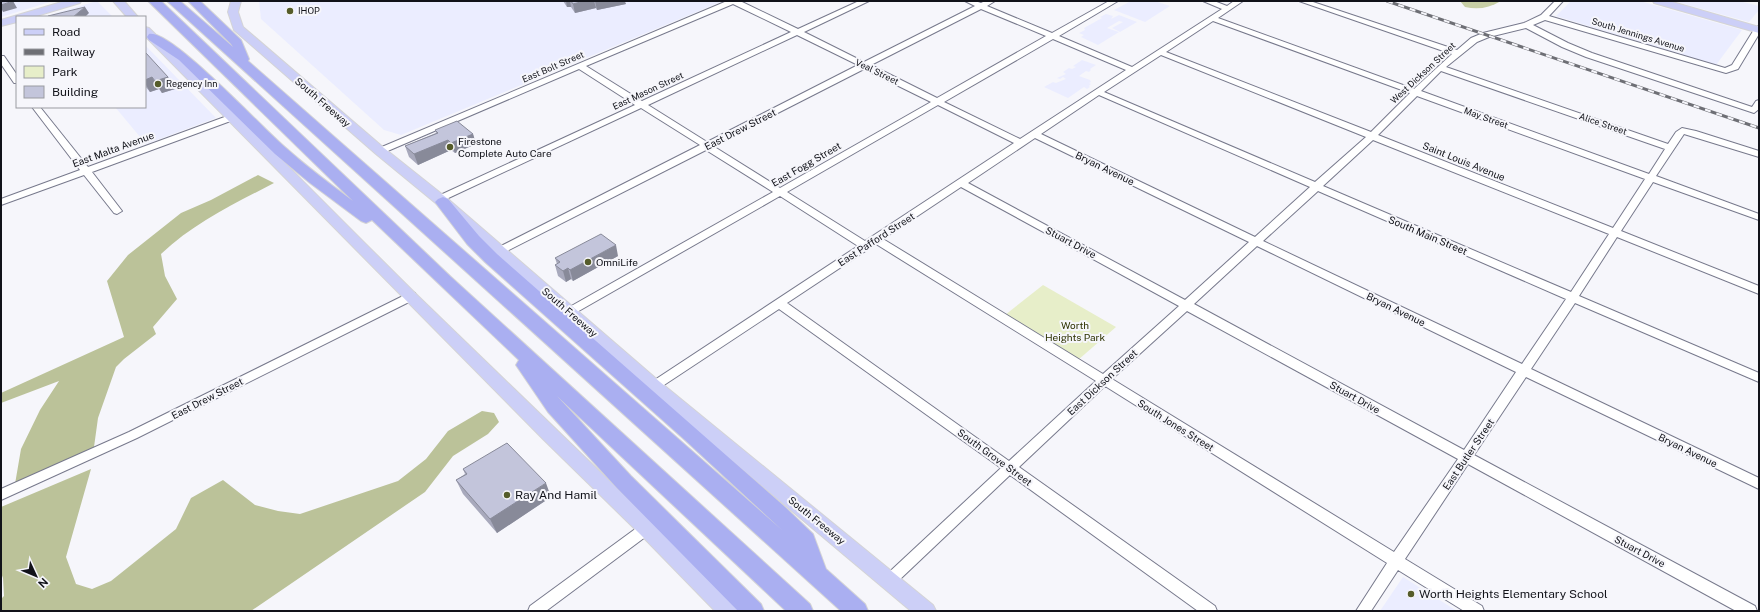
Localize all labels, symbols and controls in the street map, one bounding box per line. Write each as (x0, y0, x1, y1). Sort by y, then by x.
place label: IHOP (298, 5, 320, 16)
marker: IHOP (285, 6, 295, 16)
street label: South Jennings Avenue (1590, 15, 1686, 54)
legend (16, 16, 146, 108)
text: Road (52, 25, 80, 39)
street label: West Dickson Street (1388, 39, 1458, 106)
text: Railway (52, 45, 96, 59)
street label: East Bolt Street (520, 48, 586, 85)
street label: Veal Street (854, 56, 901, 87)
text: Park (52, 65, 78, 79)
street label: East Mason Street (611, 69, 685, 112)
street label: South Freeway (293, 75, 354, 130)
place label: Regency Inn (166, 78, 217, 89)
marker: Regency Inn (153, 79, 163, 89)
text: Building (52, 85, 98, 99)
street label: May Street (1463, 104, 1510, 131)
street label: East Drew Street (702, 106, 778, 152)
street label: Alice Street (1578, 110, 1629, 137)
street label: East Malta Avenue (71, 129, 156, 169)
place label: Firestone Complete Auto Care (458, 135, 552, 159)
street label: East Fogg Street (769, 139, 843, 189)
street label: Saint Louis Avenue (1421, 139, 1507, 183)
marker: Firestone Complete Auto Care (445, 142, 455, 152)
street label: Bryan Avenue (1074, 149, 1137, 188)
street label: East Pafford Street (835, 210, 917, 268)
street label: South Main Street (1387, 213, 1469, 257)
street label: Stuart Drive (1044, 224, 1099, 261)
place label: OmniLife (596, 256, 638, 268)
marker: OmniLife (583, 257, 593, 267)
street label: South Freeway (540, 285, 601, 340)
street label: Bryan Avenue (1365, 290, 1428, 329)
park label: Worth Heights Park (1045, 319, 1105, 343)
street label: East Dickson Street (1065, 346, 1140, 418)
street label: East Drew Street (169, 375, 245, 421)
street label: Stuart Drive (1328, 378, 1383, 416)
street label: South Jones Street (1136, 397, 1217, 453)
street label: East Butler Street (1440, 416, 1496, 492)
street label: South Grove Street (955, 426, 1035, 488)
street label: Bryan Avenue (1657, 431, 1720, 470)
place label: Ray And Hamil (515, 488, 597, 502)
marker: Ray And Hamil (502, 490, 512, 500)
street label: South Freeway (786, 493, 848, 547)
street label: Stuart Drive (1613, 533, 1668, 570)
north arrow (16, 556, 56, 596)
text: N (36, 576, 50, 590)
place label: Worth Heights Elementary School (1419, 587, 1608, 601)
marker: Worth Heights Elementary School (1406, 589, 1416, 599)

